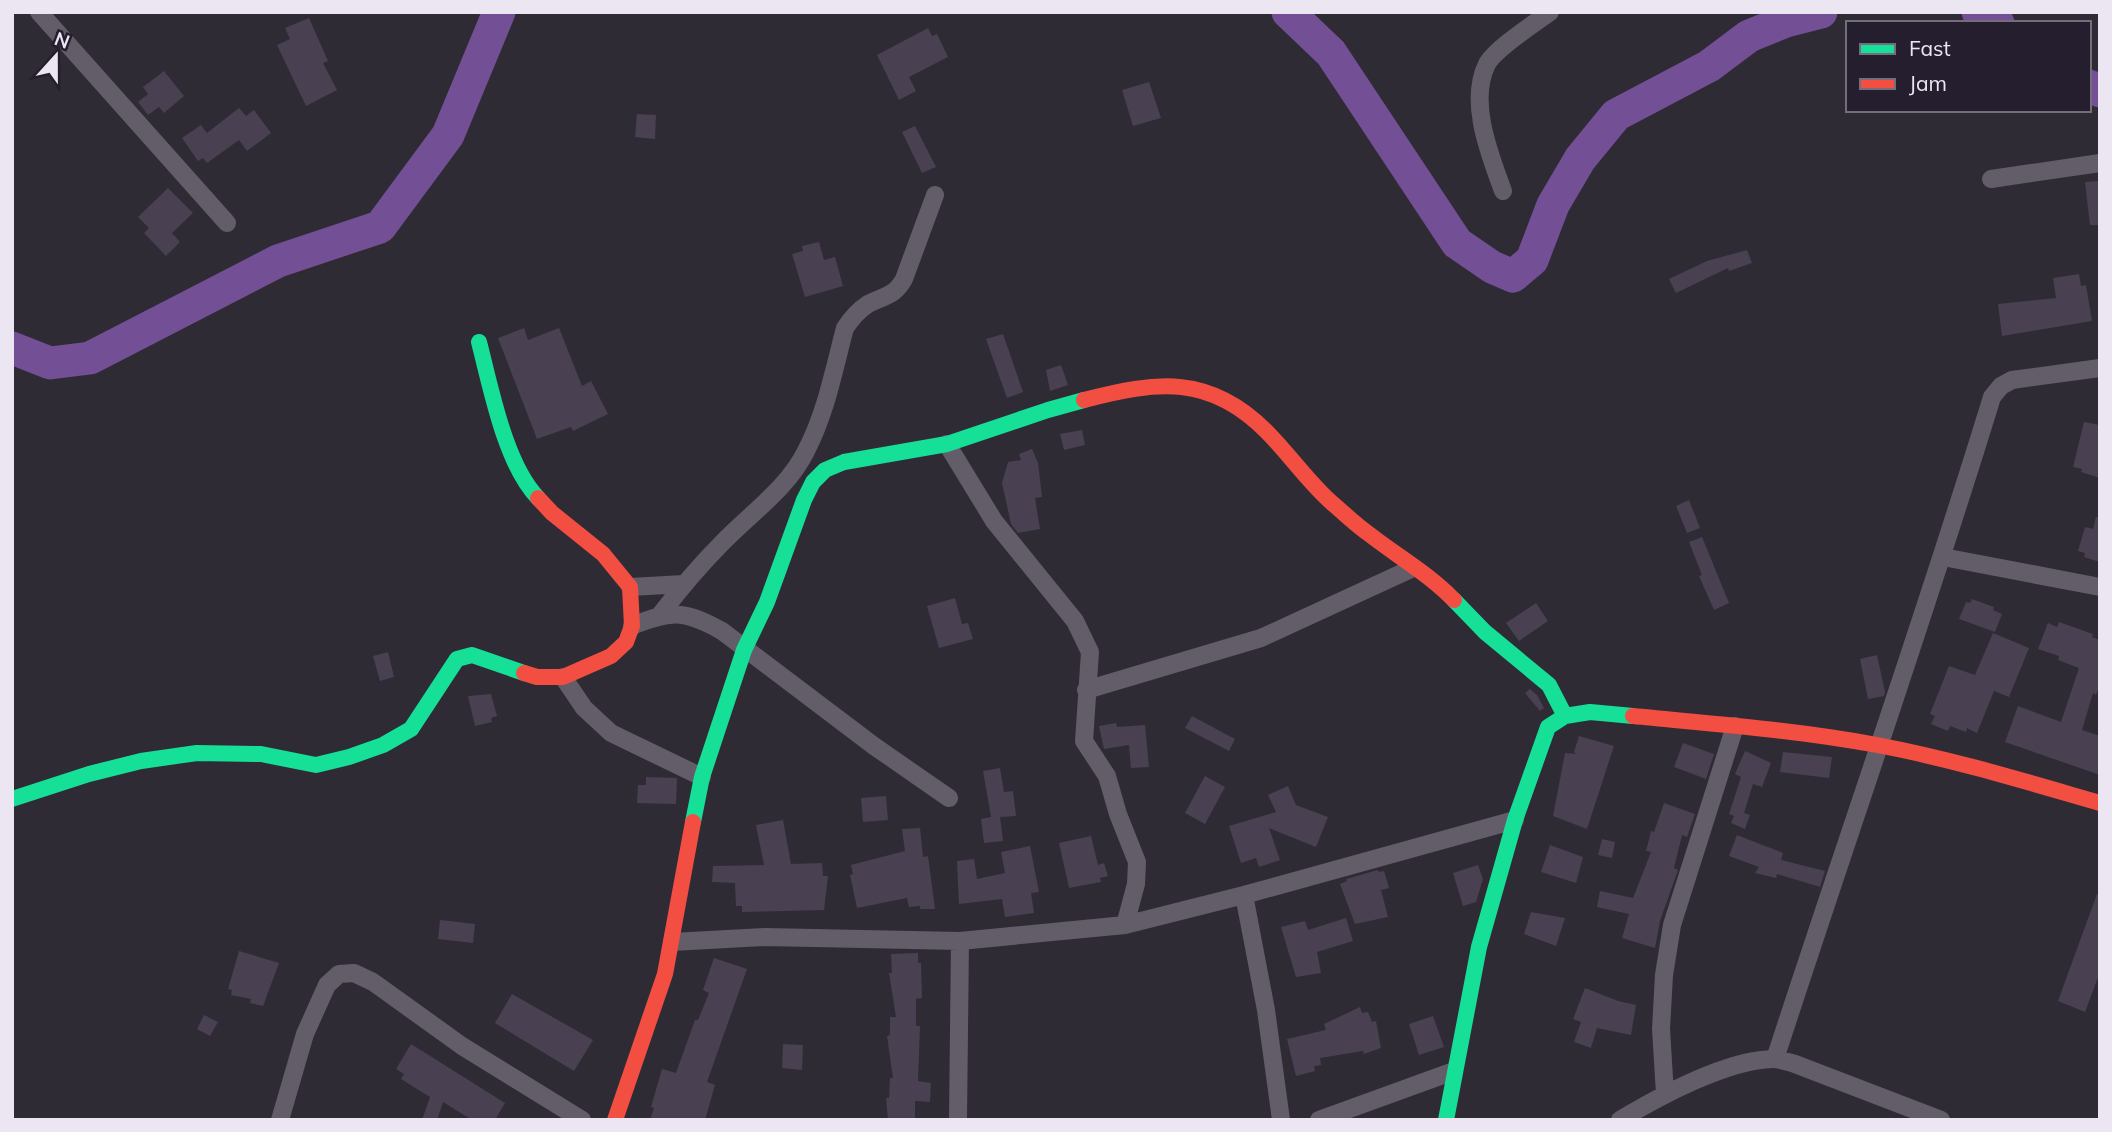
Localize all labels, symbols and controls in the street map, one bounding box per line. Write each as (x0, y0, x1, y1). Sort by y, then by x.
north arrow (21, 21, 91, 91)
legend (1846, 21, 2091, 112)
text: N (51, 26, 73, 54)
text: Fast (1909, 35, 1951, 61)
text: Jam (1909, 70, 1947, 96)

